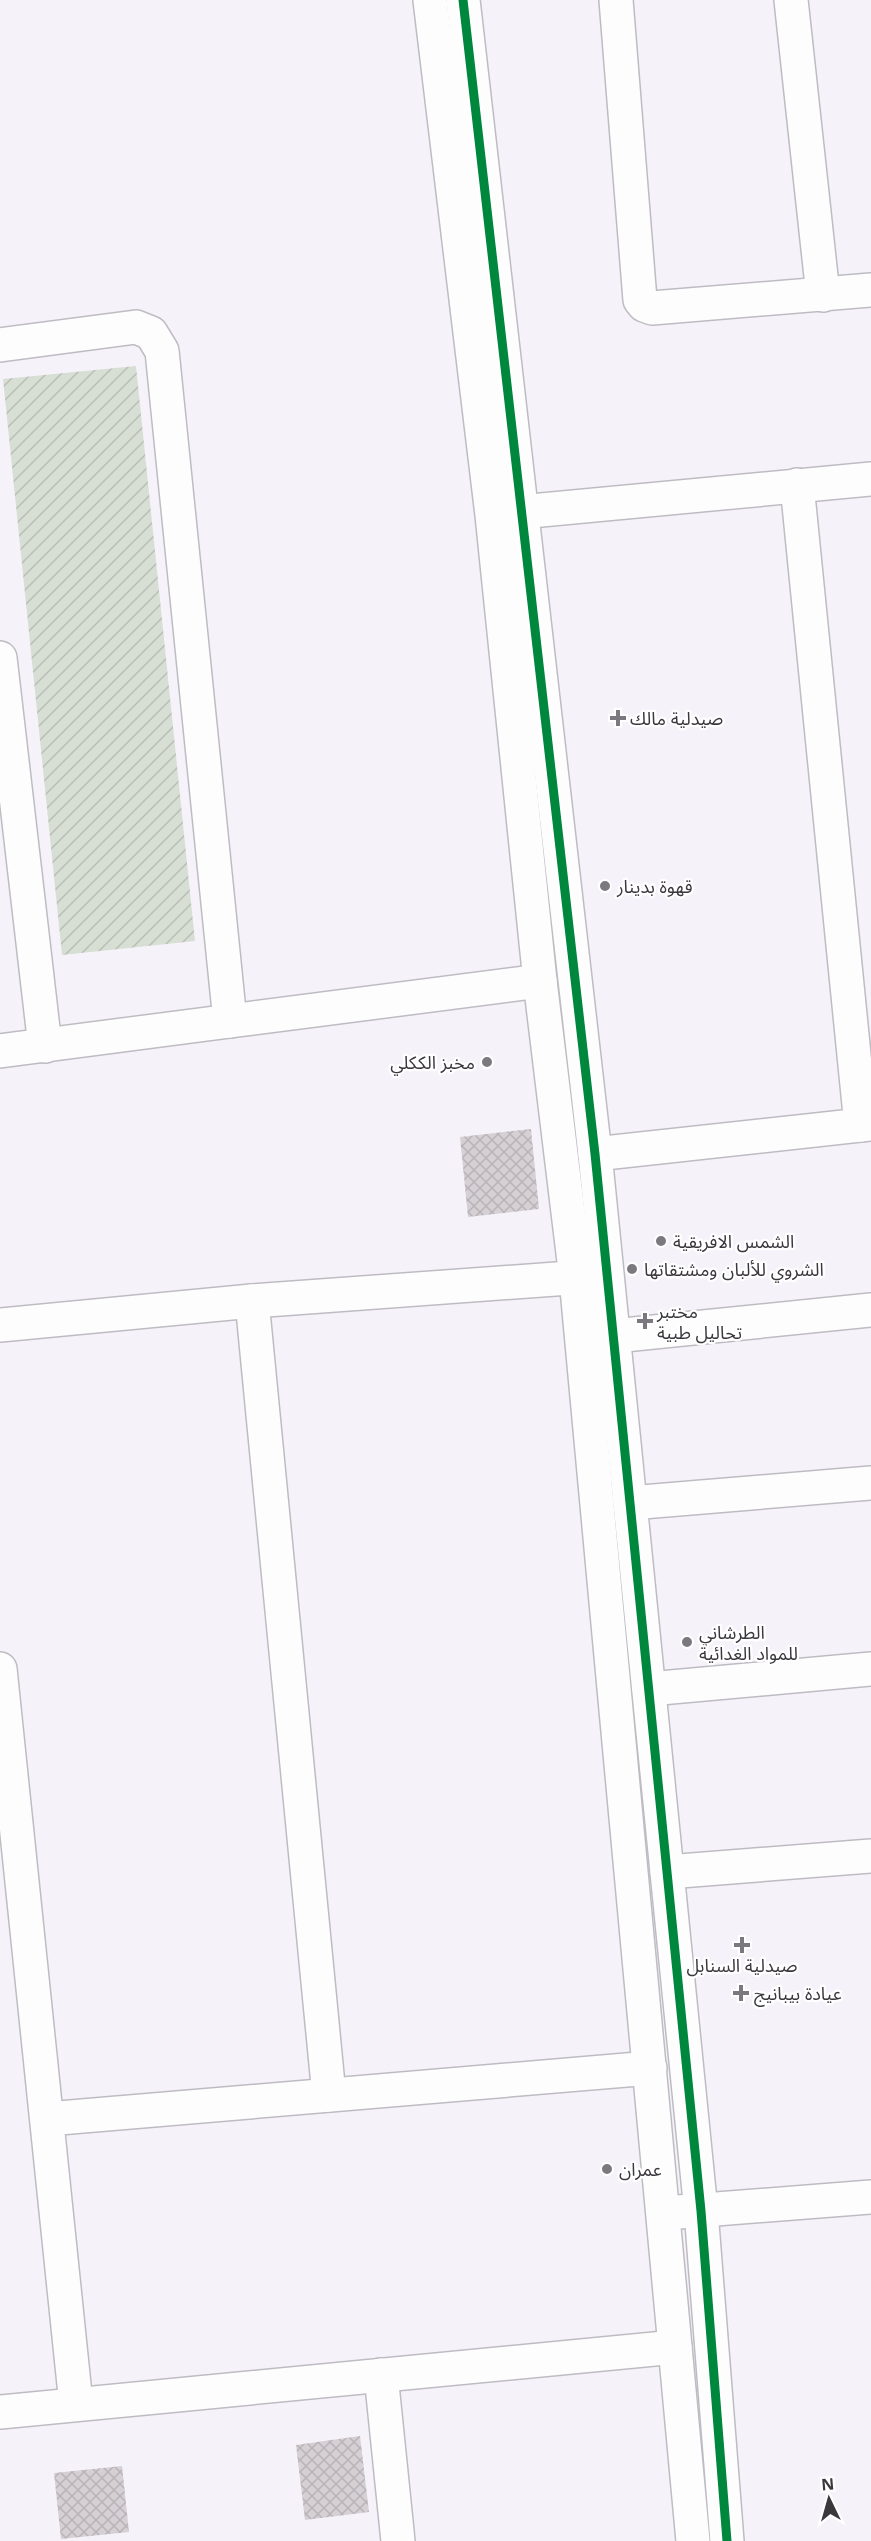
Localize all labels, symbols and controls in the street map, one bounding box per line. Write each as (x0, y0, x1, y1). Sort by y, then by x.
place label: صيدلية مالك (630, 706, 723, 730)
marker: صيدلية مالك (611, 711, 625, 725)
place label: قهوة بدينار (616, 874, 692, 898)
marker: قهوة بدينار (598, 879, 612, 893)
place label: مخبز الككلي (390, 1050, 475, 1076)
marker: مخبز الككلي (480, 1055, 494, 1069)
place label: الشمس الافريقية (673, 1229, 794, 1253)
marker: الشمس الافريقية (654, 1234, 668, 1248)
place label: الشروي للألبان ومشتقاتها (644, 1257, 824, 1283)
marker: الشروي للألبان ومشتقاتها (625, 1262, 639, 1276)
place label: مختبر تحاليل طبية (656, 1299, 742, 1344)
marker: مختبر تحاليل طبية (638, 1314, 652, 1328)
place label: الطرشاني للمواد الغدائية (699, 1620, 798, 1665)
marker: الطرشاني للمواد الغدائية (680, 1635, 694, 1649)
marker: صيدلية السنابل (735, 1938, 749, 1952)
place label: صيدلية السنابل (686, 1953, 798, 1977)
place label: عيادة بيبانيج (754, 1981, 842, 2007)
marker: عيادة بيبانيج (732, 1984, 750, 2002)
place label: عمران (619, 2157, 662, 2181)
marker: عمران (600, 2162, 614, 2176)
north arrow (799, 2469, 859, 2529)
text: N (820, 2473, 835, 2496)

